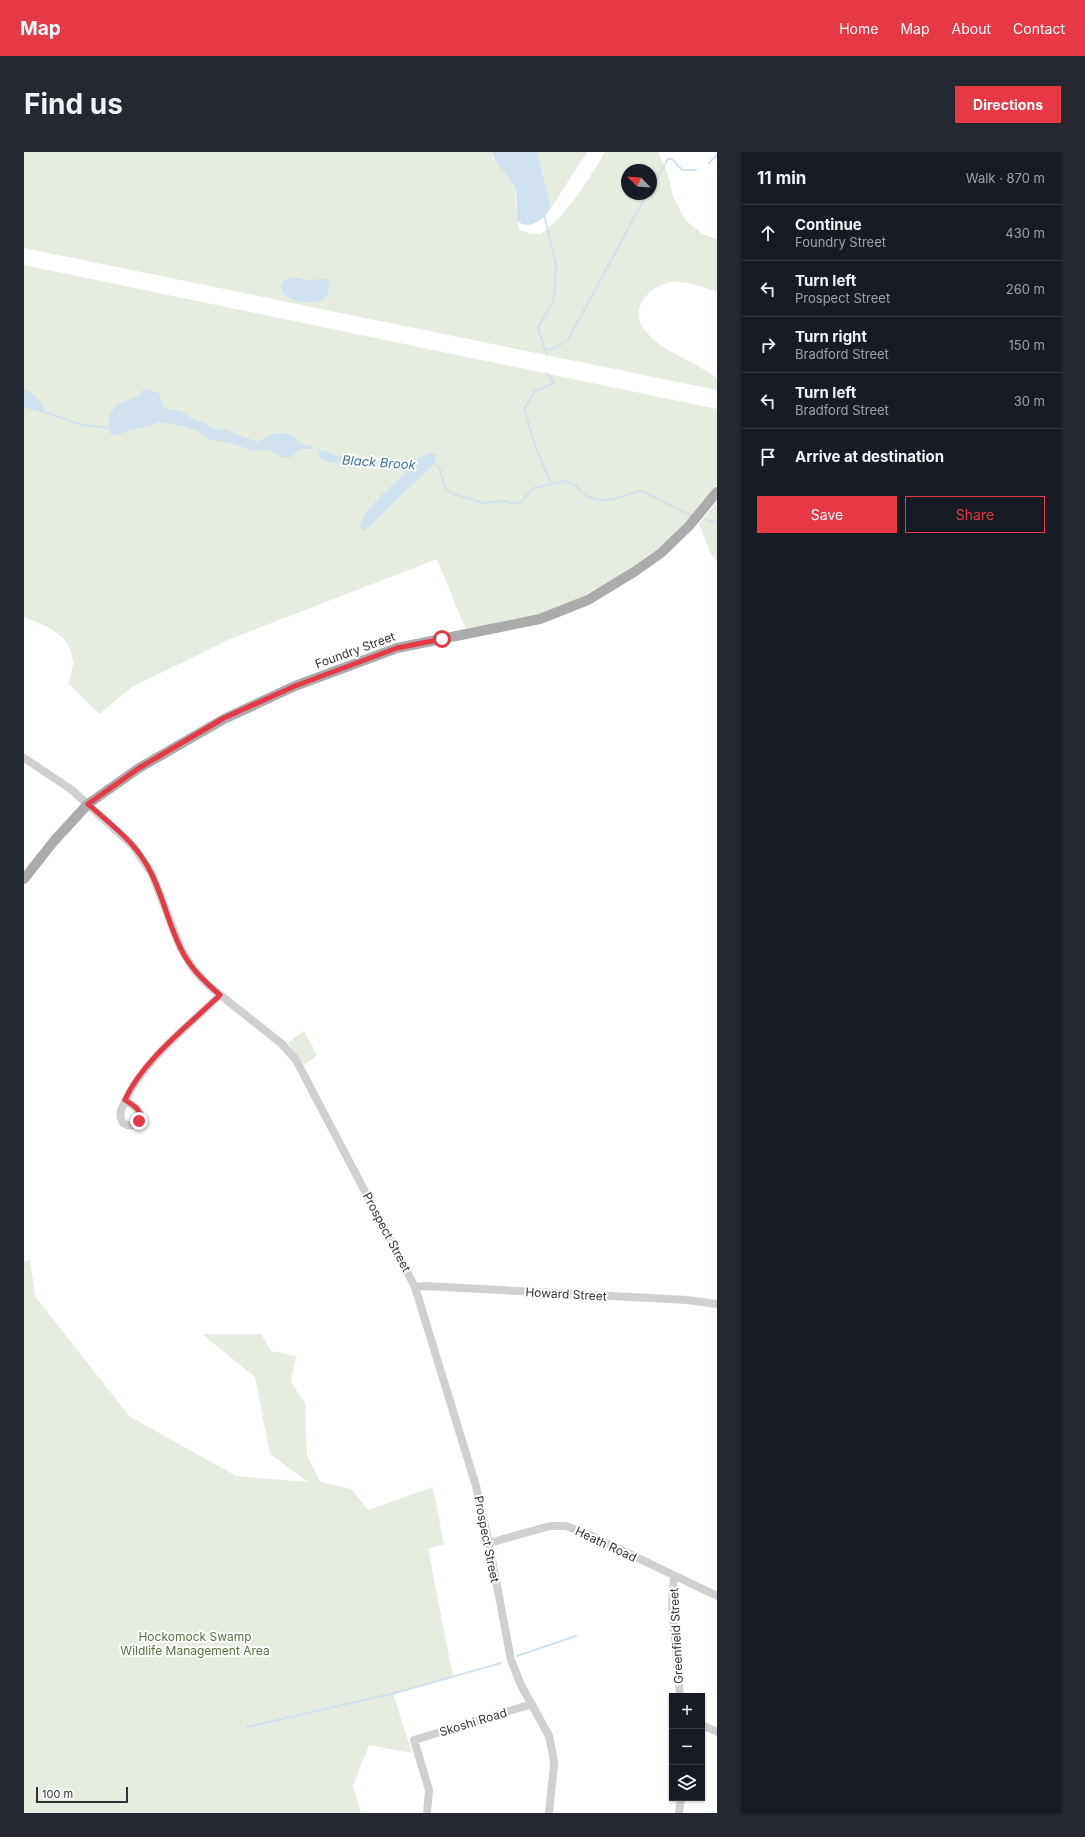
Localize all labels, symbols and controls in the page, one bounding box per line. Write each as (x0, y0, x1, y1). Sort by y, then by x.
text: Map (20, 17, 61, 40)
text: Home (839, 20, 878, 37)
text: Map (900, 20, 930, 37)
text: About (952, 20, 991, 37)
text: Contact (1013, 20, 1065, 37)
button: Directions (955, 86, 1061, 123)
text: Find us (24, 87, 123, 121)
north arrow (621, 164, 657, 200)
text: 11 min (757, 168, 806, 188)
text: Walk · 870 m (966, 170, 1045, 186)
text: Continue (795, 215, 862, 234)
icon: ahead (757, 222, 779, 244)
text: 430 m (1005, 225, 1045, 241)
text: Foundry Street (795, 234, 886, 250)
text: Turn left (795, 271, 856, 290)
icon: left (757, 278, 779, 300)
text: 260 m (1006, 281, 1045, 297)
text: Prospect Street (795, 290, 890, 306)
text: Turn right (795, 327, 867, 346)
icon: right (757, 334, 779, 356)
text: 150 m (1009, 337, 1045, 353)
text: Bradford Street (795, 346, 889, 362)
text: Turn left (795, 383, 856, 402)
icon: left (757, 390, 779, 412)
text: 30 m (1014, 393, 1045, 409)
text: Bradford Street (795, 402, 889, 418)
icon: arrive (757, 446, 779, 468)
text: Arrive at destination (795, 447, 944, 466)
water label: Black Brook (342, 451, 417, 473)
button: Save (757, 496, 897, 533)
button: Share (905, 496, 1045, 533)
street label: Foundry Street (313, 629, 397, 671)
route start (433, 630, 451, 648)
route end (130, 1112, 148, 1130)
street label: Prospect Street (360, 1190, 414, 1274)
street label: Howard Street (525, 1284, 607, 1304)
street label: Prospect Street (471, 1494, 503, 1584)
street label: Heath Road (573, 1523, 639, 1565)
street label: Greenfield Street (666, 1588, 686, 1684)
park label: Hockomock Swamp Wildlife Management Area (120, 1629, 270, 1658)
map controls (669, 1693, 705, 1801)
button: + (669, 1693, 705, 1729)
street label: Skoshi Road (437, 1705, 509, 1739)
button: − (669, 1729, 705, 1765)
button: layers (669, 1765, 705, 1801)
scale bar (36, 1785, 128, 1804)
text: 100 m (42, 1787, 73, 1801)

